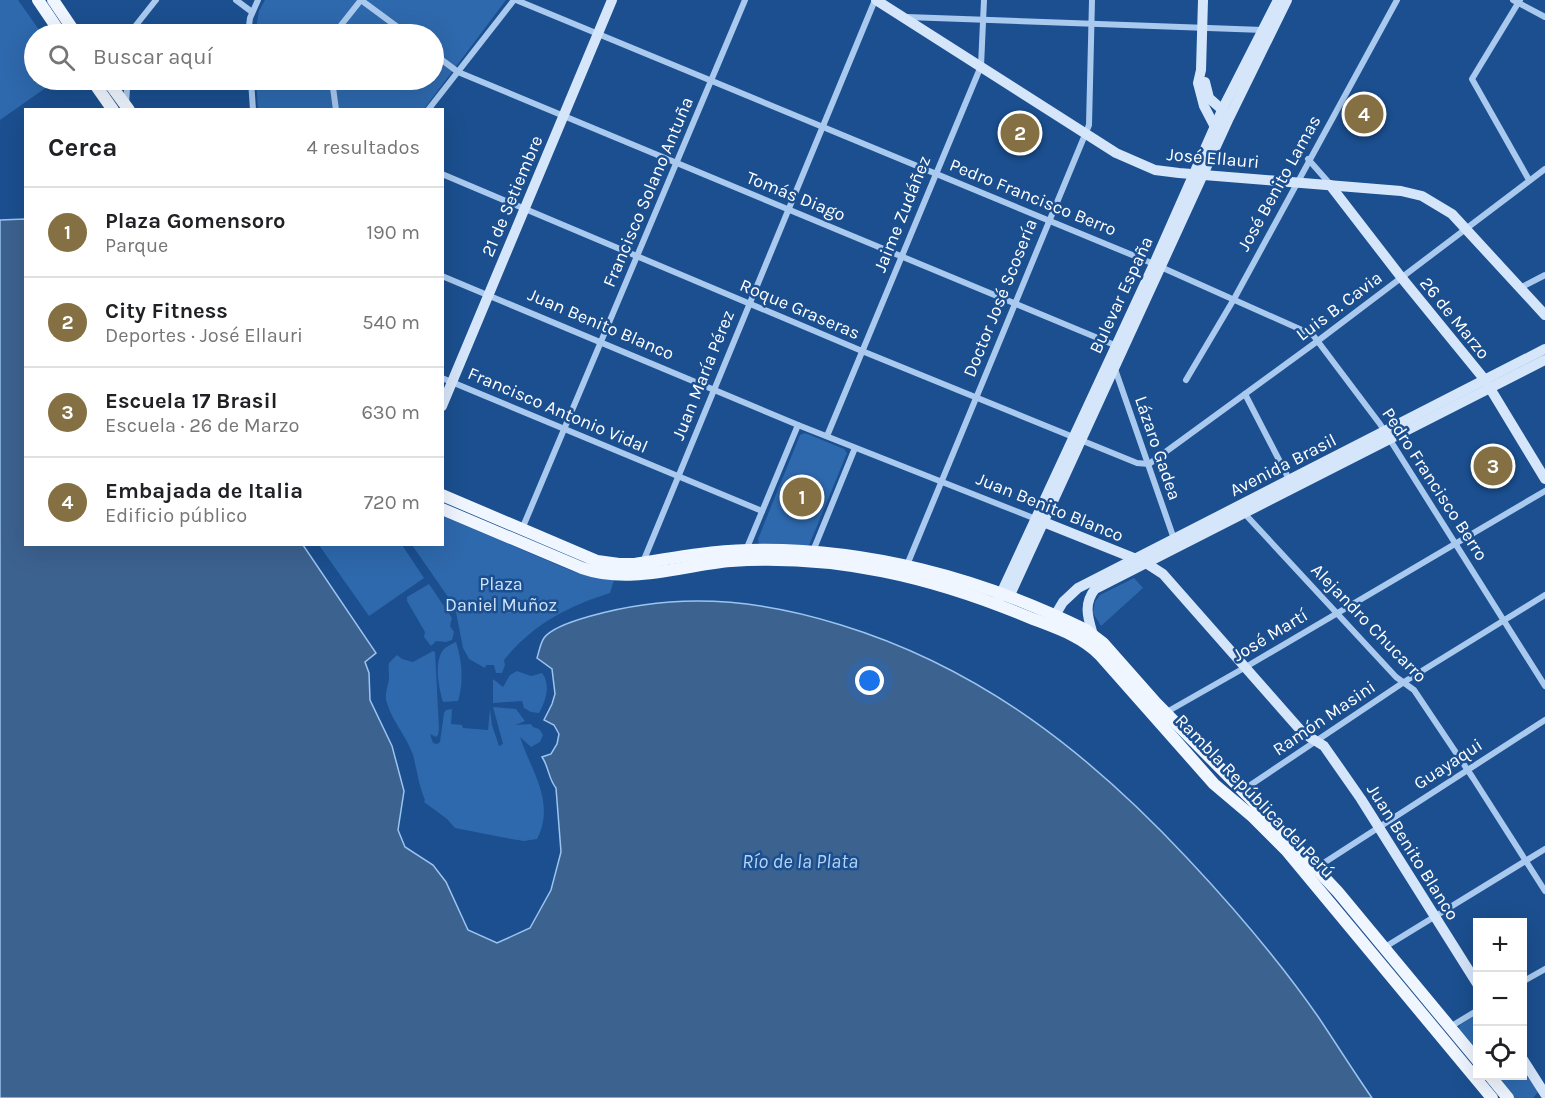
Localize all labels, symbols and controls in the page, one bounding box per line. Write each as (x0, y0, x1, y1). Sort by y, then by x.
search box (24, 24, 444, 90)
icon: search (45, 41, 78, 74)
text: Buscar aquí (93, 44, 213, 70)
pin: 4 (1344, 92, 1384, 136)
street label: Francisco Solano Antuña (598, 94, 698, 290)
pin: 2 (1000, 110, 1040, 156)
street label: José Benito Lamas (1232, 111, 1326, 255)
text: Cerca (48, 132, 117, 163)
street label: 21 de Setiembre (477, 132, 547, 260)
text: 4 resultados (307, 136, 420, 159)
street label: José Ellauri (1166, 143, 1260, 173)
street label: Jaime Zudáñez (869, 153, 935, 275)
street label: Pedro Francisco Berro (946, 153, 1120, 241)
street label: Tomás Diago (743, 166, 849, 226)
text: Plaza Gomensoro (105, 208, 285, 234)
street label: Doctor José Scosería (958, 216, 1042, 380)
text: 1 (64, 221, 71, 244)
text: 190 m (366, 221, 420, 244)
street label: Bulevar España (1084, 233, 1158, 357)
text: Parque (105, 234, 168, 257)
street label: Luis B. Cavia (1292, 266, 1386, 346)
street label: 26 de Marzo (1415, 273, 1495, 363)
street label: Roque Graseras (737, 274, 863, 344)
street label: Juan Benito Blanco (524, 283, 678, 365)
text: City Fitness (105, 298, 228, 324)
street label: Juan María Pérez (667, 307, 739, 443)
text: 2 (61, 311, 74, 334)
text: 540 m (362, 311, 420, 334)
text: Deportes · José Ellauri (105, 324, 303, 347)
street label: Francisco Antonio Vidal (465, 362, 651, 458)
text: Escuela 17 Brasil (105, 388, 277, 414)
street label: Lázaro Gadea (1130, 393, 1186, 503)
text: 3 (61, 401, 74, 424)
text: 630 m (361, 401, 420, 424)
street label: Pedro Francisco Berro (1377, 403, 1493, 565)
text: Escuela · 26 de Marzo (105, 414, 299, 437)
street label: Avenida Brasil (1226, 429, 1340, 501)
pin: 3 (1474, 444, 1512, 488)
street label: Juan Benito Blanco (973, 467, 1127, 547)
pin: 1 (782, 474, 822, 520)
text: Embajada de Italia (105, 478, 303, 504)
text: 4 (62, 491, 73, 514)
text: 720 m (364, 491, 420, 514)
text: Edificio público (105, 504, 247, 527)
street label: Alejandro Chucarro (1306, 559, 1432, 687)
park label: Plaza Daniel Muñoz (445, 573, 557, 616)
street label: José Martí (1228, 604, 1312, 666)
your location (855, 666, 884, 695)
street label: Ramón Masini (1269, 676, 1379, 760)
street label: Rambla República del Perú (1171, 709, 1339, 883)
street label: Guayaqui (1410, 734, 1486, 794)
street label: Juan Benito Blanco (1362, 780, 1464, 924)
water label: Río de la Plata (742, 850, 858, 873)
map controls (1473, 918, 1527, 1080)
button: + (1473, 918, 1527, 972)
button: − (1473, 972, 1527, 1026)
button: locate (1473, 1026, 1527, 1080)

